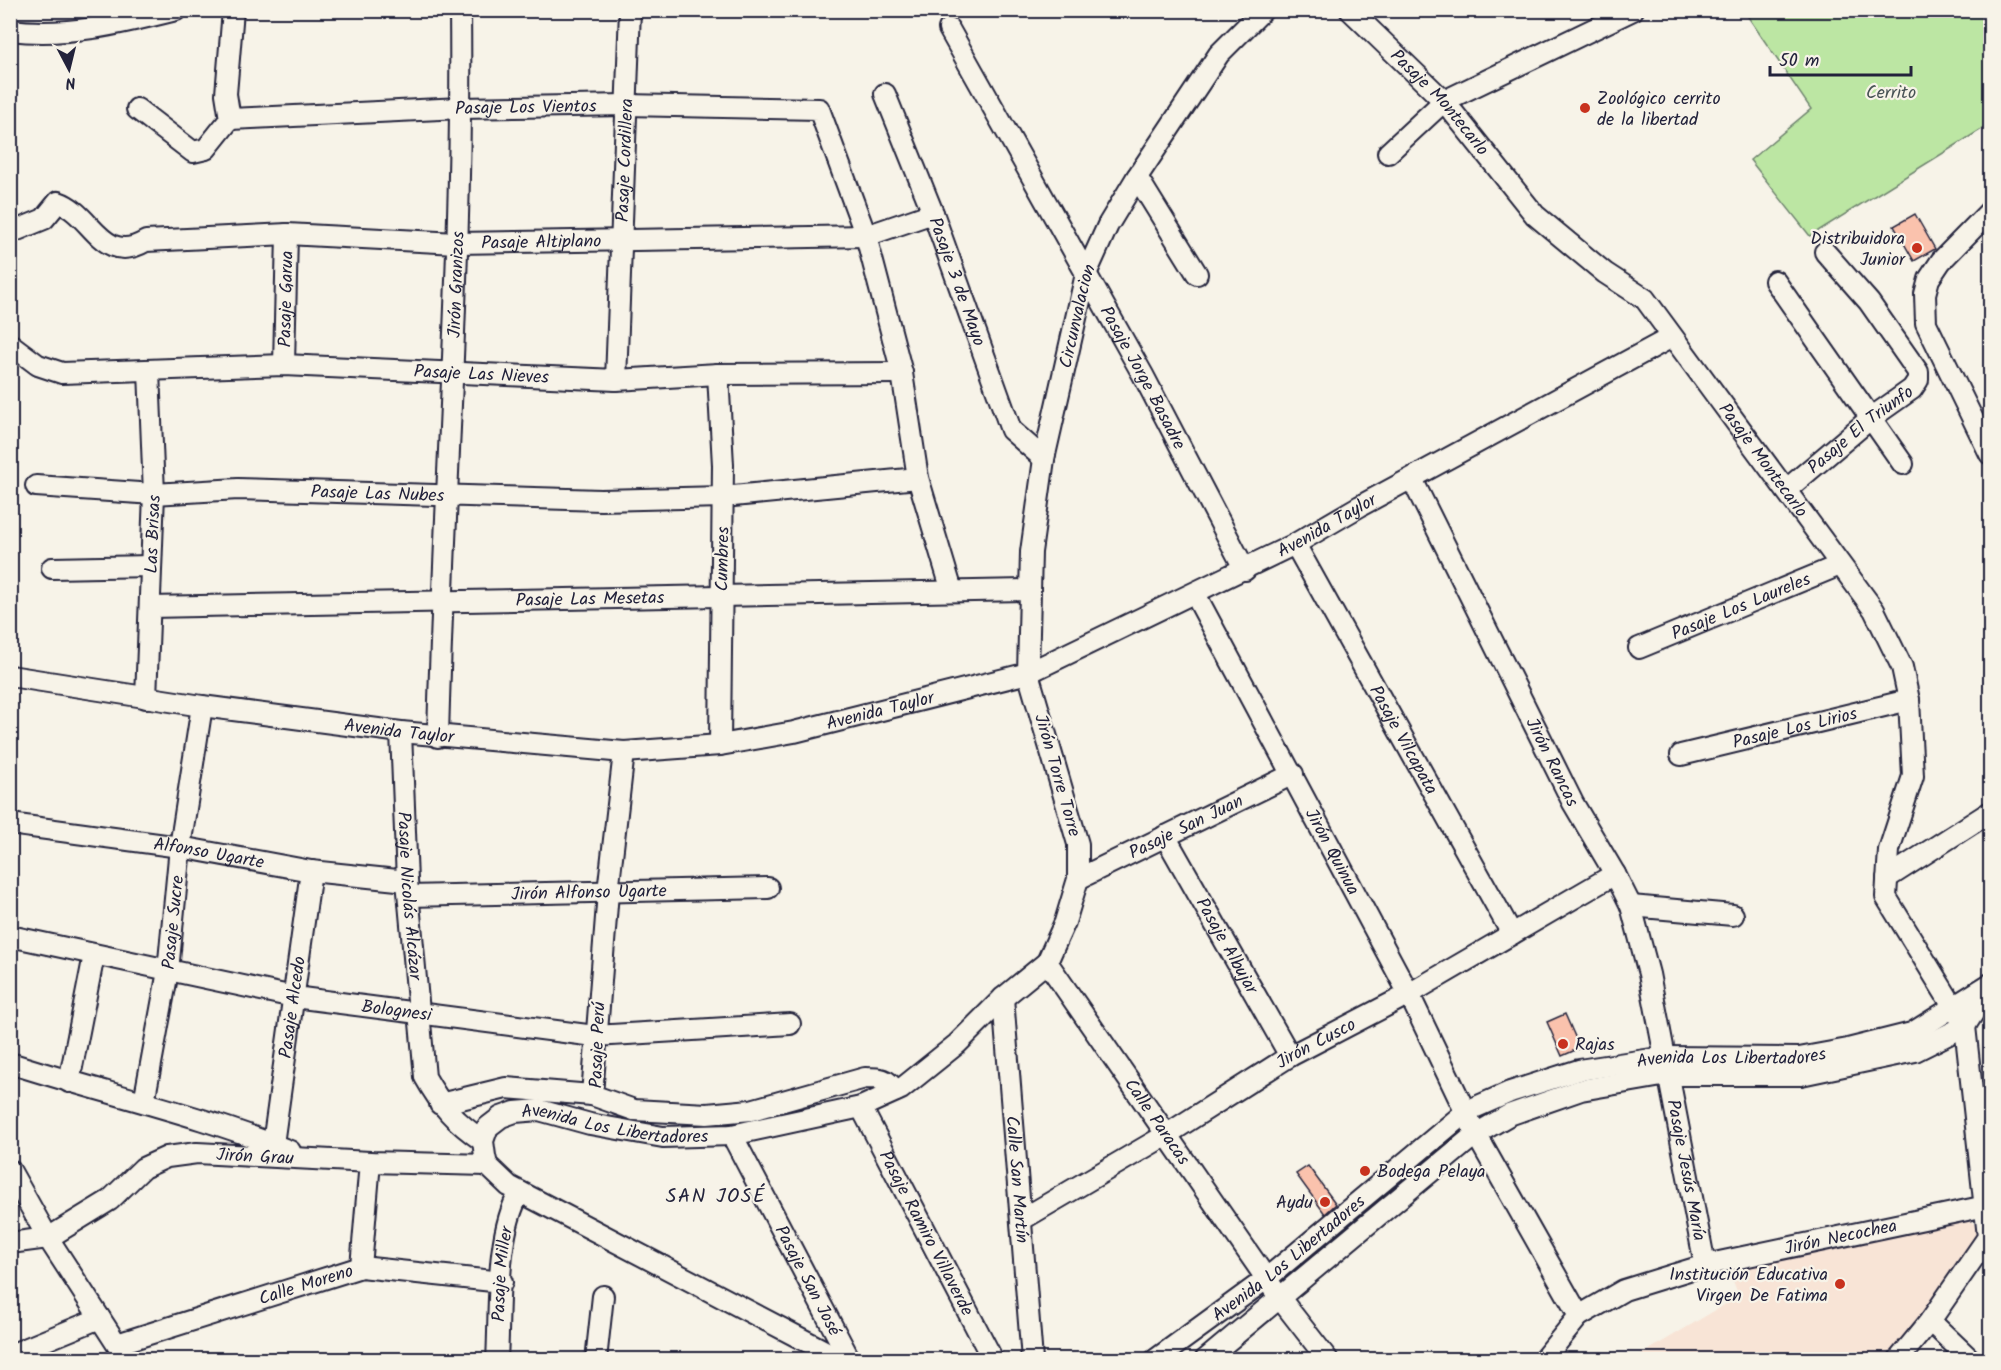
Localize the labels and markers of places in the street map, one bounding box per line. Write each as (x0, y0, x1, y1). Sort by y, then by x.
place label: Zoológico cerrito de la libertad (1597, 85, 1721, 135)
marker: Zoológico cerrito de la libertad (1578, 101, 1592, 115)
place label: Distribuidora Junior (1810, 225, 1906, 275)
marker: Distribuidora Junior (1910, 241, 1924, 255)
place label: Rajas (1575, 1031, 1615, 1060)
marker: Rajas (1556, 1037, 1570, 1051)
place label: Bodega Pelaya (1377, 1158, 1486, 1187)
marker: Bodega Pelaya (1358, 1164, 1372, 1178)
place label: Aydu (1276, 1189, 1313, 1218)
marker: Aydu (1318, 1195, 1332, 1209)
place label: Institución Educativa Virgen De Fatima (1669, 1261, 1828, 1311)
marker: Institución Educativa Virgen De Fatima (1833, 1277, 1847, 1291)

